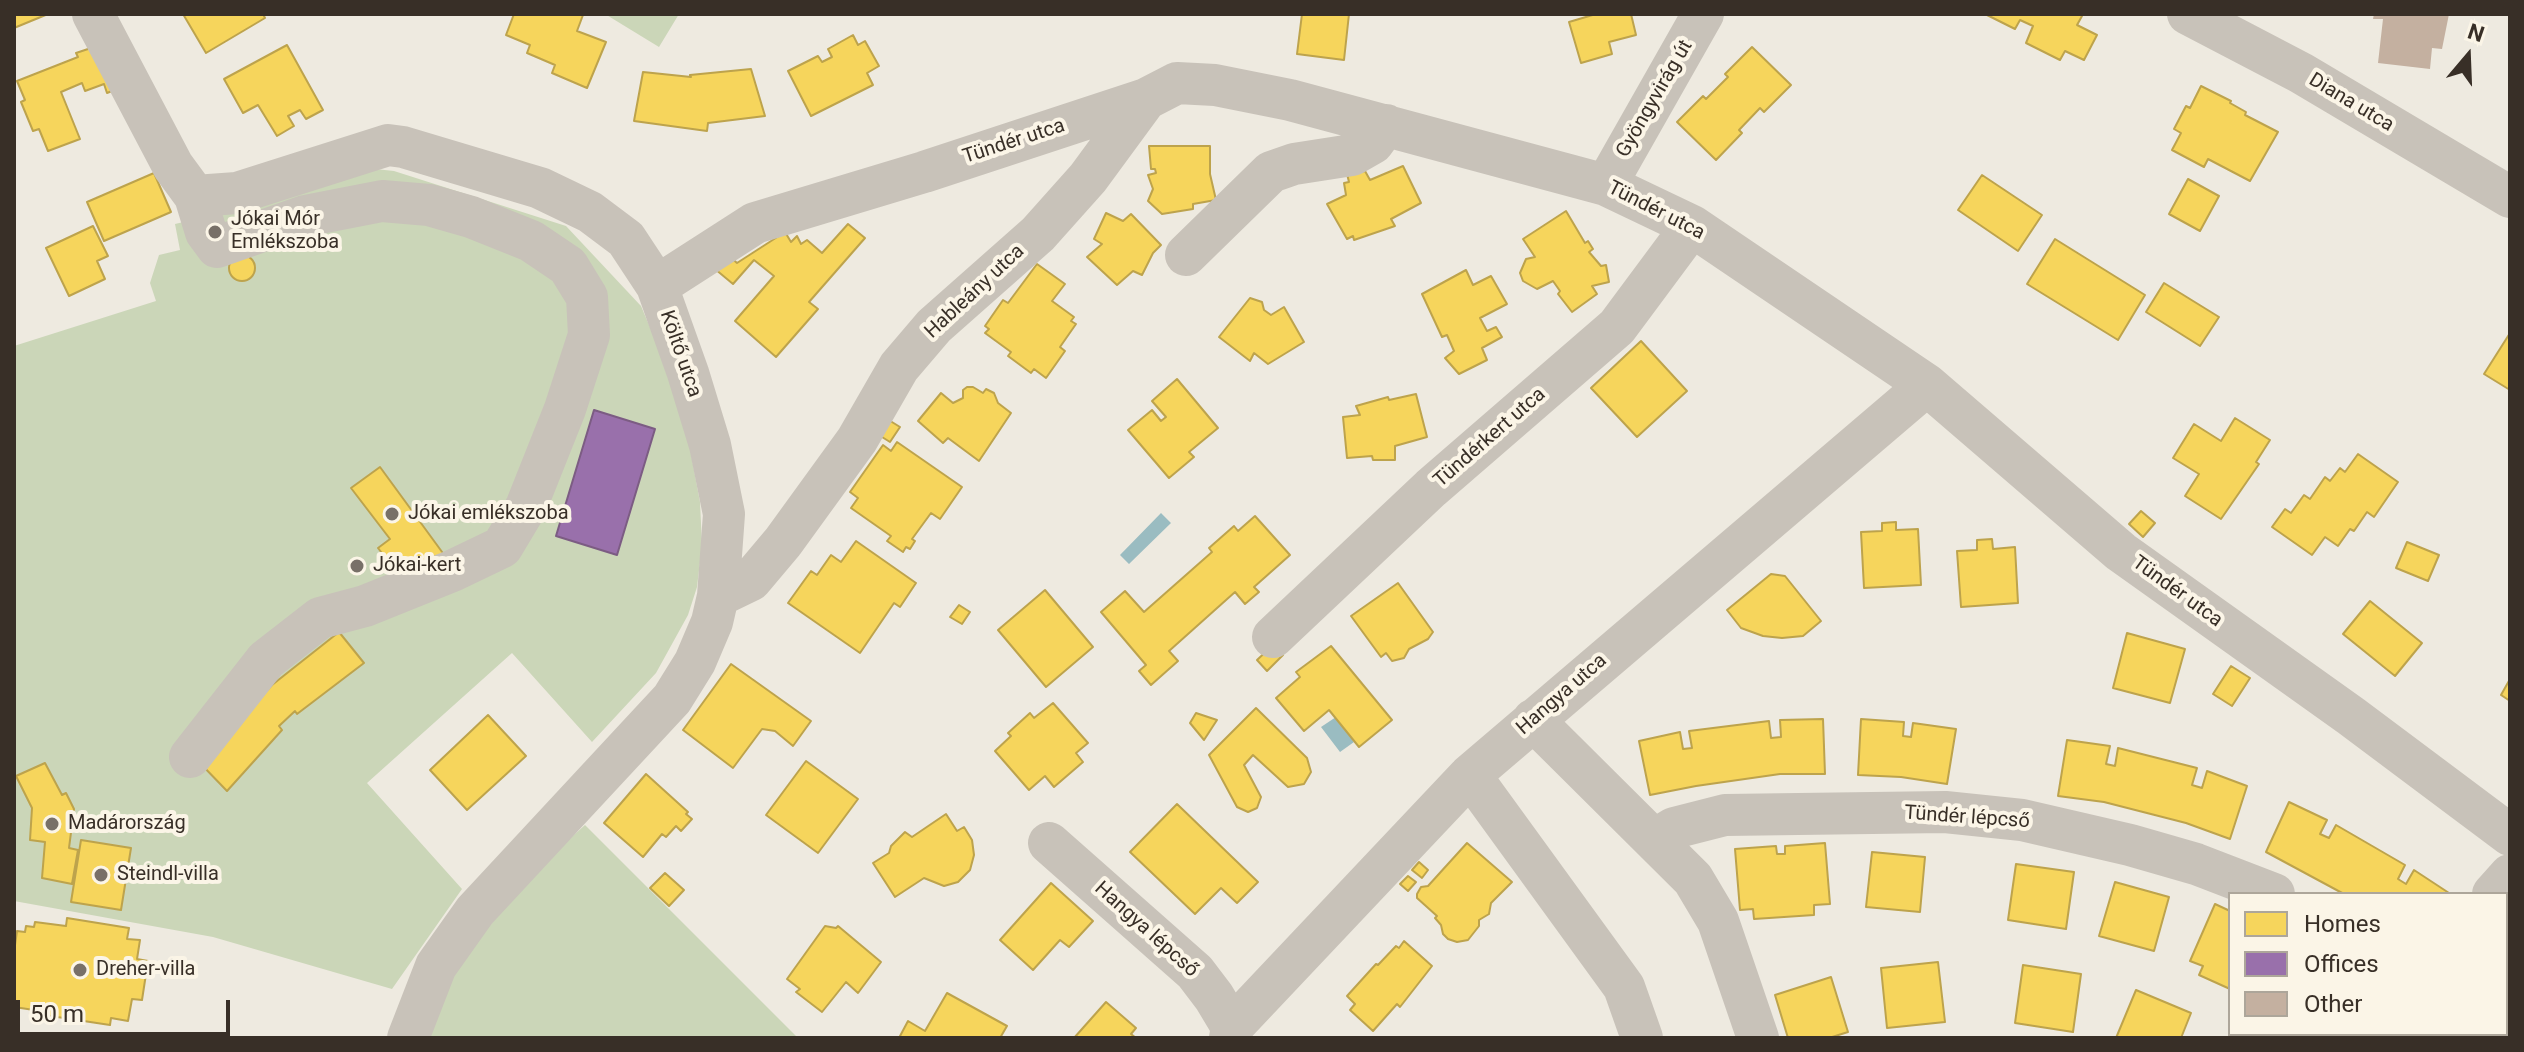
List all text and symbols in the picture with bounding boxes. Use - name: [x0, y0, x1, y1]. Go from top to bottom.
- north arrow: [2428, 16, 2508, 96]
- text: N: [2465, 18, 2487, 47]
- street label: Gyöngyvirág út: [1612, 36, 1698, 162]
- street label: Diana utca: [2304, 68, 2398, 138]
- street label: Tündér utca: [960, 114, 1068, 170]
- street label: Tündér utca: [1604, 176, 1708, 246]
- place label: Jókai Mór Emlékszoba: [231, 208, 339, 255]
- marker: Jókai Mór Emlékszoba: [206, 223, 224, 241]
- street label: Hableány utca: [920, 240, 1030, 344]
- street label: Költő utca: [654, 307, 706, 401]
- street label: Tündérkert utca: [1429, 383, 1551, 493]
- place label: Jókai emlékszoba: [408, 502, 569, 526]
- marker: Jókai emlékszoba: [383, 505, 401, 523]
- street label: Tündér utca: [2127, 551, 2227, 633]
- place label: Jókai-kert: [373, 554, 461, 578]
- marker: Jókai-kert: [348, 557, 366, 575]
- street label: Hangya utca: [1512, 649, 1612, 741]
- street label: Tündér lépcső: [1904, 802, 2030, 834]
- place label: Madárország: [68, 812, 186, 836]
- marker: Madárország: [43, 815, 61, 833]
- place label: Steindl-villa: [117, 863, 219, 887]
- marker: Steindl-villa: [92, 866, 110, 884]
- street label: Hangya lépcső: [1089, 877, 1203, 983]
- legend: [2228, 892, 2508, 1036]
- text: Homes: [2304, 910, 2381, 938]
- text: Offices: [2304, 950, 2379, 978]
- place label: Dreher-villa: [96, 958, 195, 982]
- marker: Dreher-villa: [71, 961, 89, 979]
- scale bar: [20, 984, 234, 1034]
- text: Other: [2304, 990, 2362, 1018]
- text: 50 m: [30, 1000, 84, 1028]

